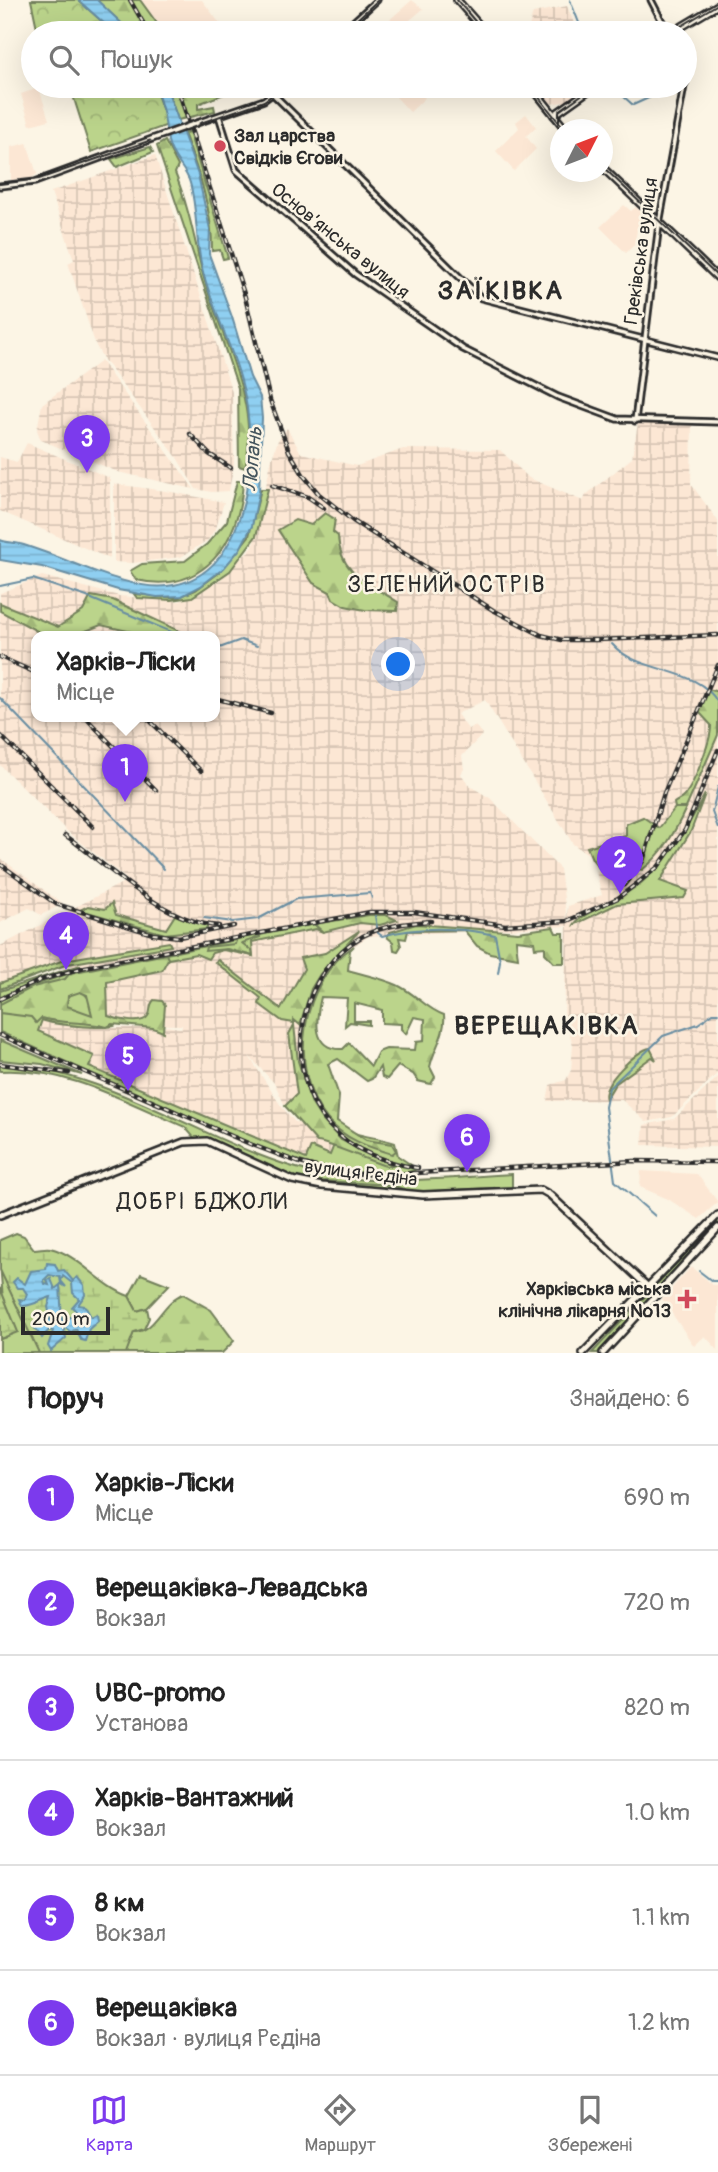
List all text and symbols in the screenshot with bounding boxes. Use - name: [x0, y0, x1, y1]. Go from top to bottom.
- search box: [21, 21, 697, 98]
- icon: search: [45, 41, 83, 79]
- text: Пошук: [101, 44, 174, 76]
- north arrow: [550, 119, 613, 182]
- place label: Зал царства Свідків Єгови: [234, 124, 343, 170]
- marker: Зал царства Свідків Єгови: [212, 138, 228, 154]
- street label: Греківська вулиця: [619, 176, 663, 326]
- street label: Основ’янська вулиця: [266, 177, 415, 304]
- district label: ЗАЇКІВКА: [438, 275, 564, 307]
- pin: 3: [64, 415, 110, 473]
- water label: Лопань: [236, 425, 269, 492]
- district label: ЗЕЛЕНИЙ ОСТРІВ: [347, 570, 547, 599]
- popup: [31, 631, 220, 722]
- text: Харків-Ліски: [56, 646, 195, 678]
- your location: [381, 647, 415, 681]
- text: Місце: [56, 678, 114, 707]
- pin: 1: [102, 744, 148, 802]
- pin: 2: [597, 836, 643, 894]
- pin: 4: [43, 912, 89, 970]
- district label: ВЕРЕЩАКІВКА: [454, 1010, 640, 1042]
- pin: 5: [105, 1033, 151, 1091]
- pin: 6: [444, 1114, 490, 1172]
- street label: вулиця Рєдіна: [303, 1154, 419, 1192]
- district label: ДОБРІ БДЖОЛИ: [116, 1187, 289, 1216]
- place label: Харківська міська клінічна лікарня №13: [498, 1277, 671, 1323]
- marker: Харківська міська клінічна лікарня №13: [677, 1289, 697, 1309]
- scale bar: [21, 1304, 110, 1336]
- text: 200 m: [32, 1307, 90, 1331]
- text: Поруч: [28, 1380, 104, 1417]
- text: Знайдено: 6: [570, 1384, 690, 1413]
- text: Харків-Ліски: [95, 1467, 234, 1499]
- text: 1: [47, 1483, 56, 1512]
- text: 690 m: [624, 1483, 690, 1512]
- text: Місце: [95, 1499, 153, 1528]
- text: Верещаківка-Левадська: [95, 1572, 368, 1604]
- text: 2: [45, 1588, 57, 1617]
- text: 720 m: [624, 1588, 690, 1617]
- text: Вокзал: [95, 1604, 166, 1633]
- text: UBC-promo: [95, 1677, 225, 1709]
- text: 3: [45, 1693, 57, 1722]
- text: 820 m: [624, 1693, 690, 1722]
- text: Установа: [95, 1709, 188, 1738]
- text: Харків-Вантажний: [95, 1782, 294, 1814]
- text: 4: [44, 1798, 58, 1827]
- text: 1.0 km: [625, 1798, 690, 1827]
- text: Вокзал: [95, 1814, 166, 1843]
- text: 8 км: [95, 1887, 144, 1919]
- text: 5: [45, 1903, 57, 1932]
- text: 1.1 km: [632, 1903, 690, 1932]
- text: Вокзал: [95, 1919, 166, 1948]
- text: Верещаківка: [95, 1992, 237, 2024]
- text: 6: [44, 2008, 58, 2037]
- text: 1.2 km: [628, 2008, 690, 2037]
- text: Вокзал · вулиця Рєдіна: [95, 2024, 321, 2053]
- tab: Карта: [86, 2091, 133, 2157]
- tab: Маршрут: [305, 2091, 376, 2157]
- tab: Збережені: [548, 2091, 632, 2157]

